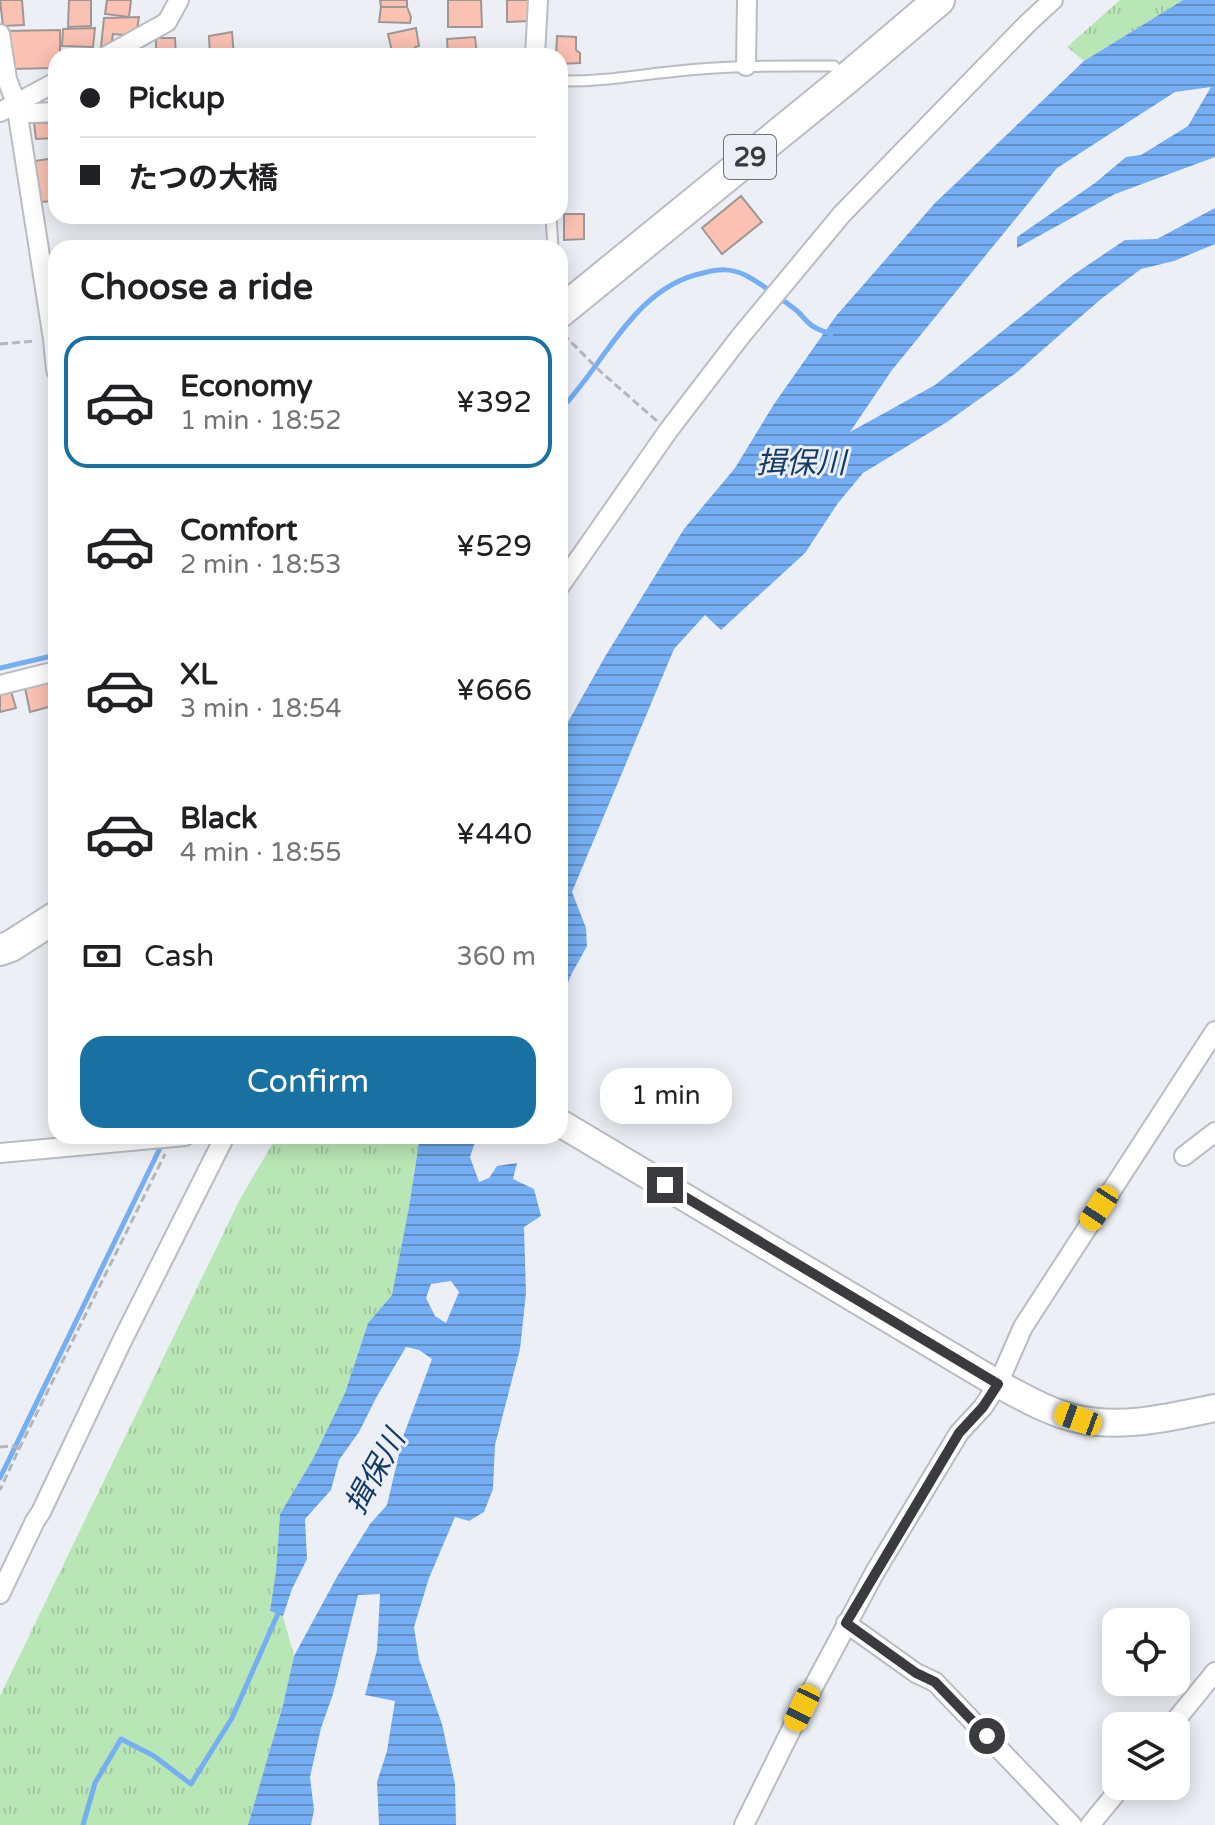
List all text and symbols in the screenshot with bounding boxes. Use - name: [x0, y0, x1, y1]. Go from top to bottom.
- text: Pickup: [128, 80, 225, 117]
- road number: 29: [724, 135, 776, 179]
- text: たつの大橋: [128, 160, 278, 197]
- text: Choose a ride: [80, 266, 313, 309]
- icon: car: [84, 366, 156, 438]
- text: Economy: [180, 368, 313, 405]
- text: ¥392: [456, 384, 532, 421]
- text: 1 min · 18:52: [180, 405, 342, 436]
- water label: 揖保川: [756, 445, 849, 482]
- icon: car: [84, 510, 156, 582]
- text: Comfort: [180, 512, 298, 549]
- text: ¥529: [456, 528, 532, 565]
- text: 2 min · 18:53: [180, 549, 342, 580]
- icon: car: [84, 654, 156, 726]
- text: XL: [180, 656, 217, 693]
- text: ¥666: [456, 672, 532, 709]
- text: 3 min · 18:54: [180, 693, 342, 724]
- icon: car: [84, 798, 156, 870]
- text: Black: [180, 800, 257, 837]
- text: ¥440: [456, 816, 532, 853]
- text: 4 min · 18:55: [180, 837, 342, 868]
- icon: cash: [80, 934, 124, 978]
- text: Cash: [144, 938, 214, 975]
- text: 360 m: [456, 941, 536, 972]
- button: Confirm: [80, 1036, 536, 1128]
- callout: 1 min: [599, 1069, 731, 1125]
- text: 1 min: [631, 1080, 701, 1111]
- route end: [647, 1167, 683, 1203]
- car: [1076, 1181, 1122, 1235]
- car: [1051, 1400, 1105, 1438]
- water label: 揖保川: [337, 1421, 415, 1521]
- map controls: [1102, 1608, 1190, 1800]
- button: locate: [1102, 1608, 1190, 1696]
- car: [781, 1681, 823, 1735]
- button: layers: [1102, 1712, 1190, 1800]
- route start: [969, 1718, 1005, 1754]

